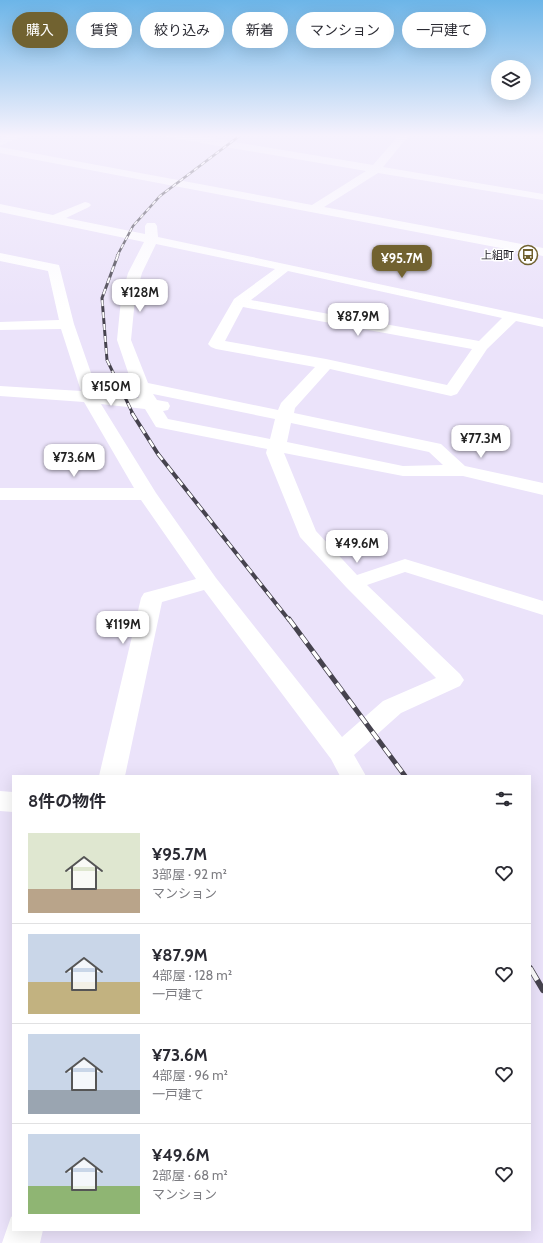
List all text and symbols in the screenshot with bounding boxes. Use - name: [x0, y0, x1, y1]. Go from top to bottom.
- chip: 購入: [12, 12, 68, 48]
- chip: 賃貸: [76, 12, 132, 48]
- chip: 絞り込み: [140, 12, 224, 48]
- chip: 新着: [232, 12, 288, 48]
- chip: マンション: [296, 12, 394, 48]
- chip: 一戸建て: [402, 12, 486, 48]
- map controls: [491, 60, 531, 100]
- button: layers: [491, 60, 531, 100]
- bus stop icon: 上組町: [517, 244, 539, 266]
- pin: ¥95.7M: [369, 245, 435, 279]
- place label: 上組町: [481, 248, 514, 262]
- text: ¥95.7M: [381, 250, 423, 266]
- pin: ¥128M: [112, 279, 168, 313]
- text: ¥128M: [121, 284, 159, 300]
- pin: ¥87.9M: [325, 303, 391, 337]
- text: ¥87.9M: [337, 308, 379, 324]
- pin: ¥150M: [83, 373, 139, 407]
- text: ¥150M: [91, 378, 131, 394]
- pin: ¥77.3M: [448, 425, 514, 459]
- text: ¥77.3M: [460, 430, 502, 446]
- pin: ¥73.6M: [41, 444, 107, 478]
- text: ¥73.6M: [53, 449, 95, 465]
- pin: ¥49.6M: [324, 530, 390, 564]
- text: ¥49.6M: [335, 535, 379, 551]
- pin: ¥119M: [95, 611, 151, 645]
- text: ¥119M: [105, 616, 141, 632]
- icon: filters: [493, 788, 515, 810]
- text: 8件の物件: [28, 791, 106, 811]
- text: ¥95.7M: [152, 844, 207, 864]
- icon: home: [60, 849, 108, 897]
- icon: heart: [493, 862, 515, 884]
- text: 3部屋 · 92 m²: [152, 866, 227, 882]
- text: マンション: [152, 885, 217, 901]
- text: ¥87.9M: [152, 945, 208, 965]
- icon: home: [60, 950, 108, 998]
- icon: heart: [493, 963, 515, 985]
- text: 4部屋 · 128 m²: [152, 967, 232, 983]
- text: 一戸建て: [152, 986, 204, 1002]
- text: ¥73.6M: [152, 1045, 208, 1065]
- icon: home: [60, 1050, 108, 1098]
- icon: heart: [493, 1063, 515, 1085]
- text: 4部屋 · 96 m²: [152, 1067, 228, 1083]
- text: 一戸建て: [152, 1086, 204, 1102]
- text: ¥49.6M: [152, 1145, 210, 1165]
- icon: home: [60, 1150, 108, 1198]
- icon: heart: [493, 1163, 515, 1185]
- text: 2部屋 · 68 m²: [152, 1167, 228, 1183]
- text: マンション: [152, 1186, 217, 1202]

